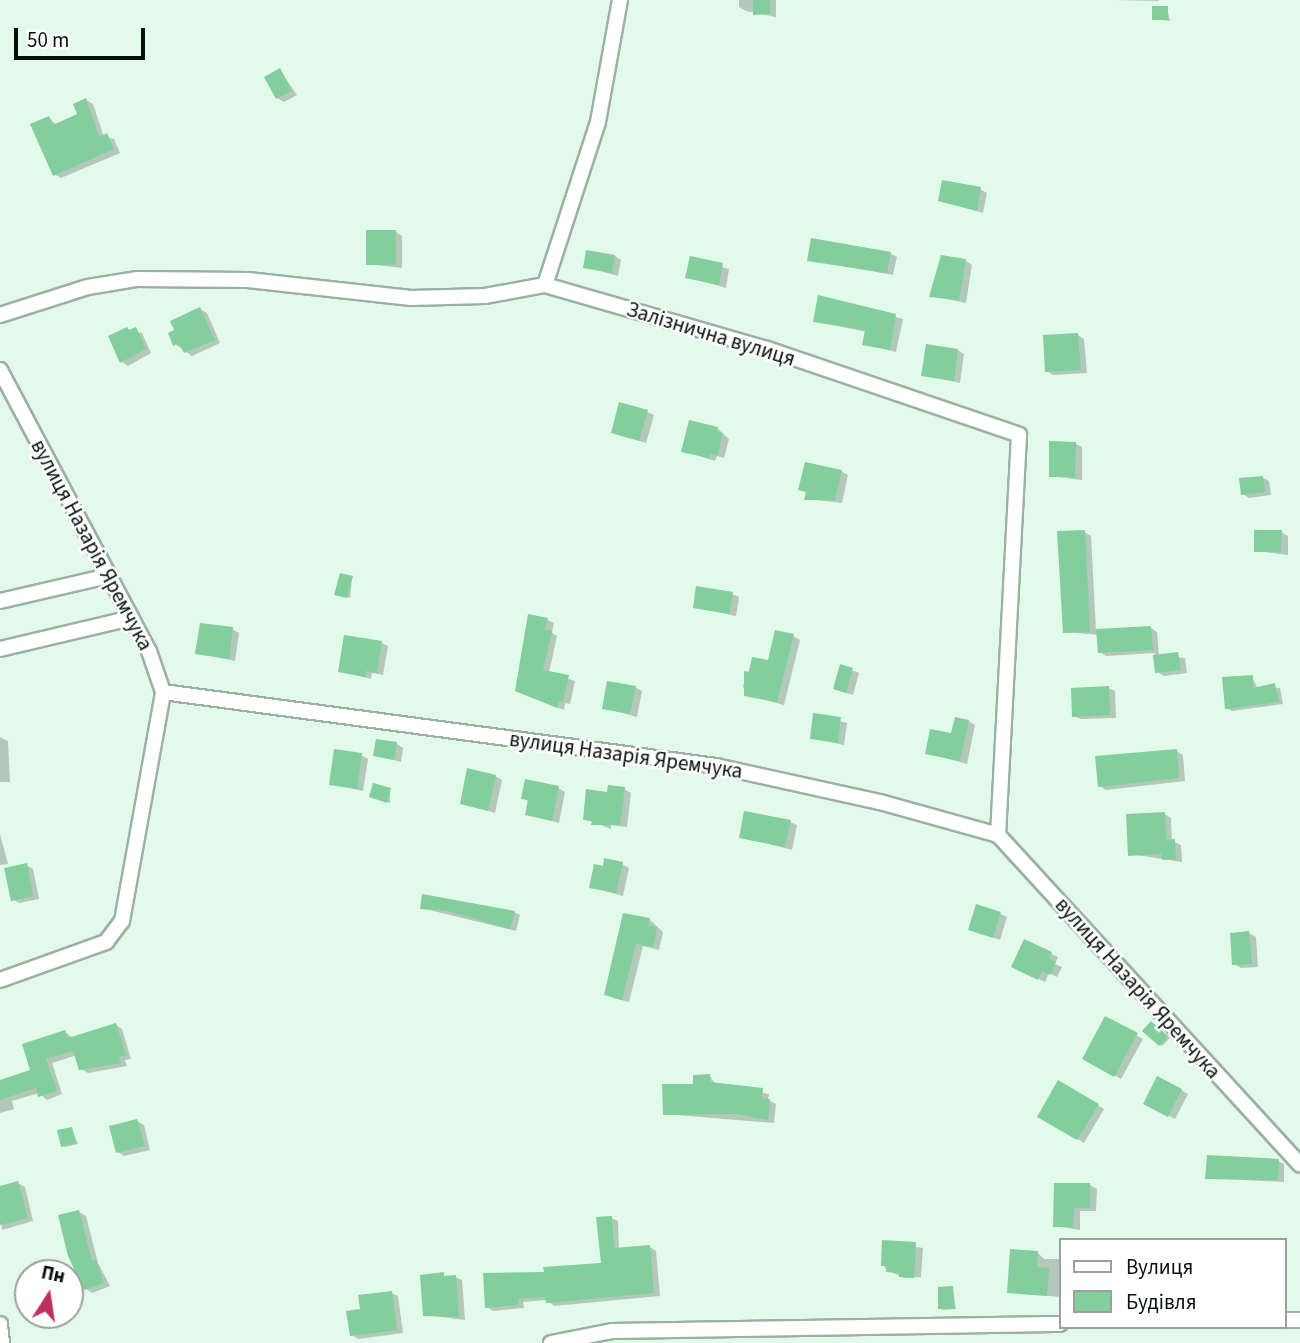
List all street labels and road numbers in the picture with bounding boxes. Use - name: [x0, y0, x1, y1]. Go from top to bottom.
- street label: Залізнична вулиця: [624, 296, 798, 372]
- street label: вулиця Назарія Яремчука: [26, 435, 158, 655]
- street label: вулиця Назарія Яремчука: [508, 726, 744, 784]
- street label: вулиця Назарія Яремчука: [1050, 892, 1226, 1084]

